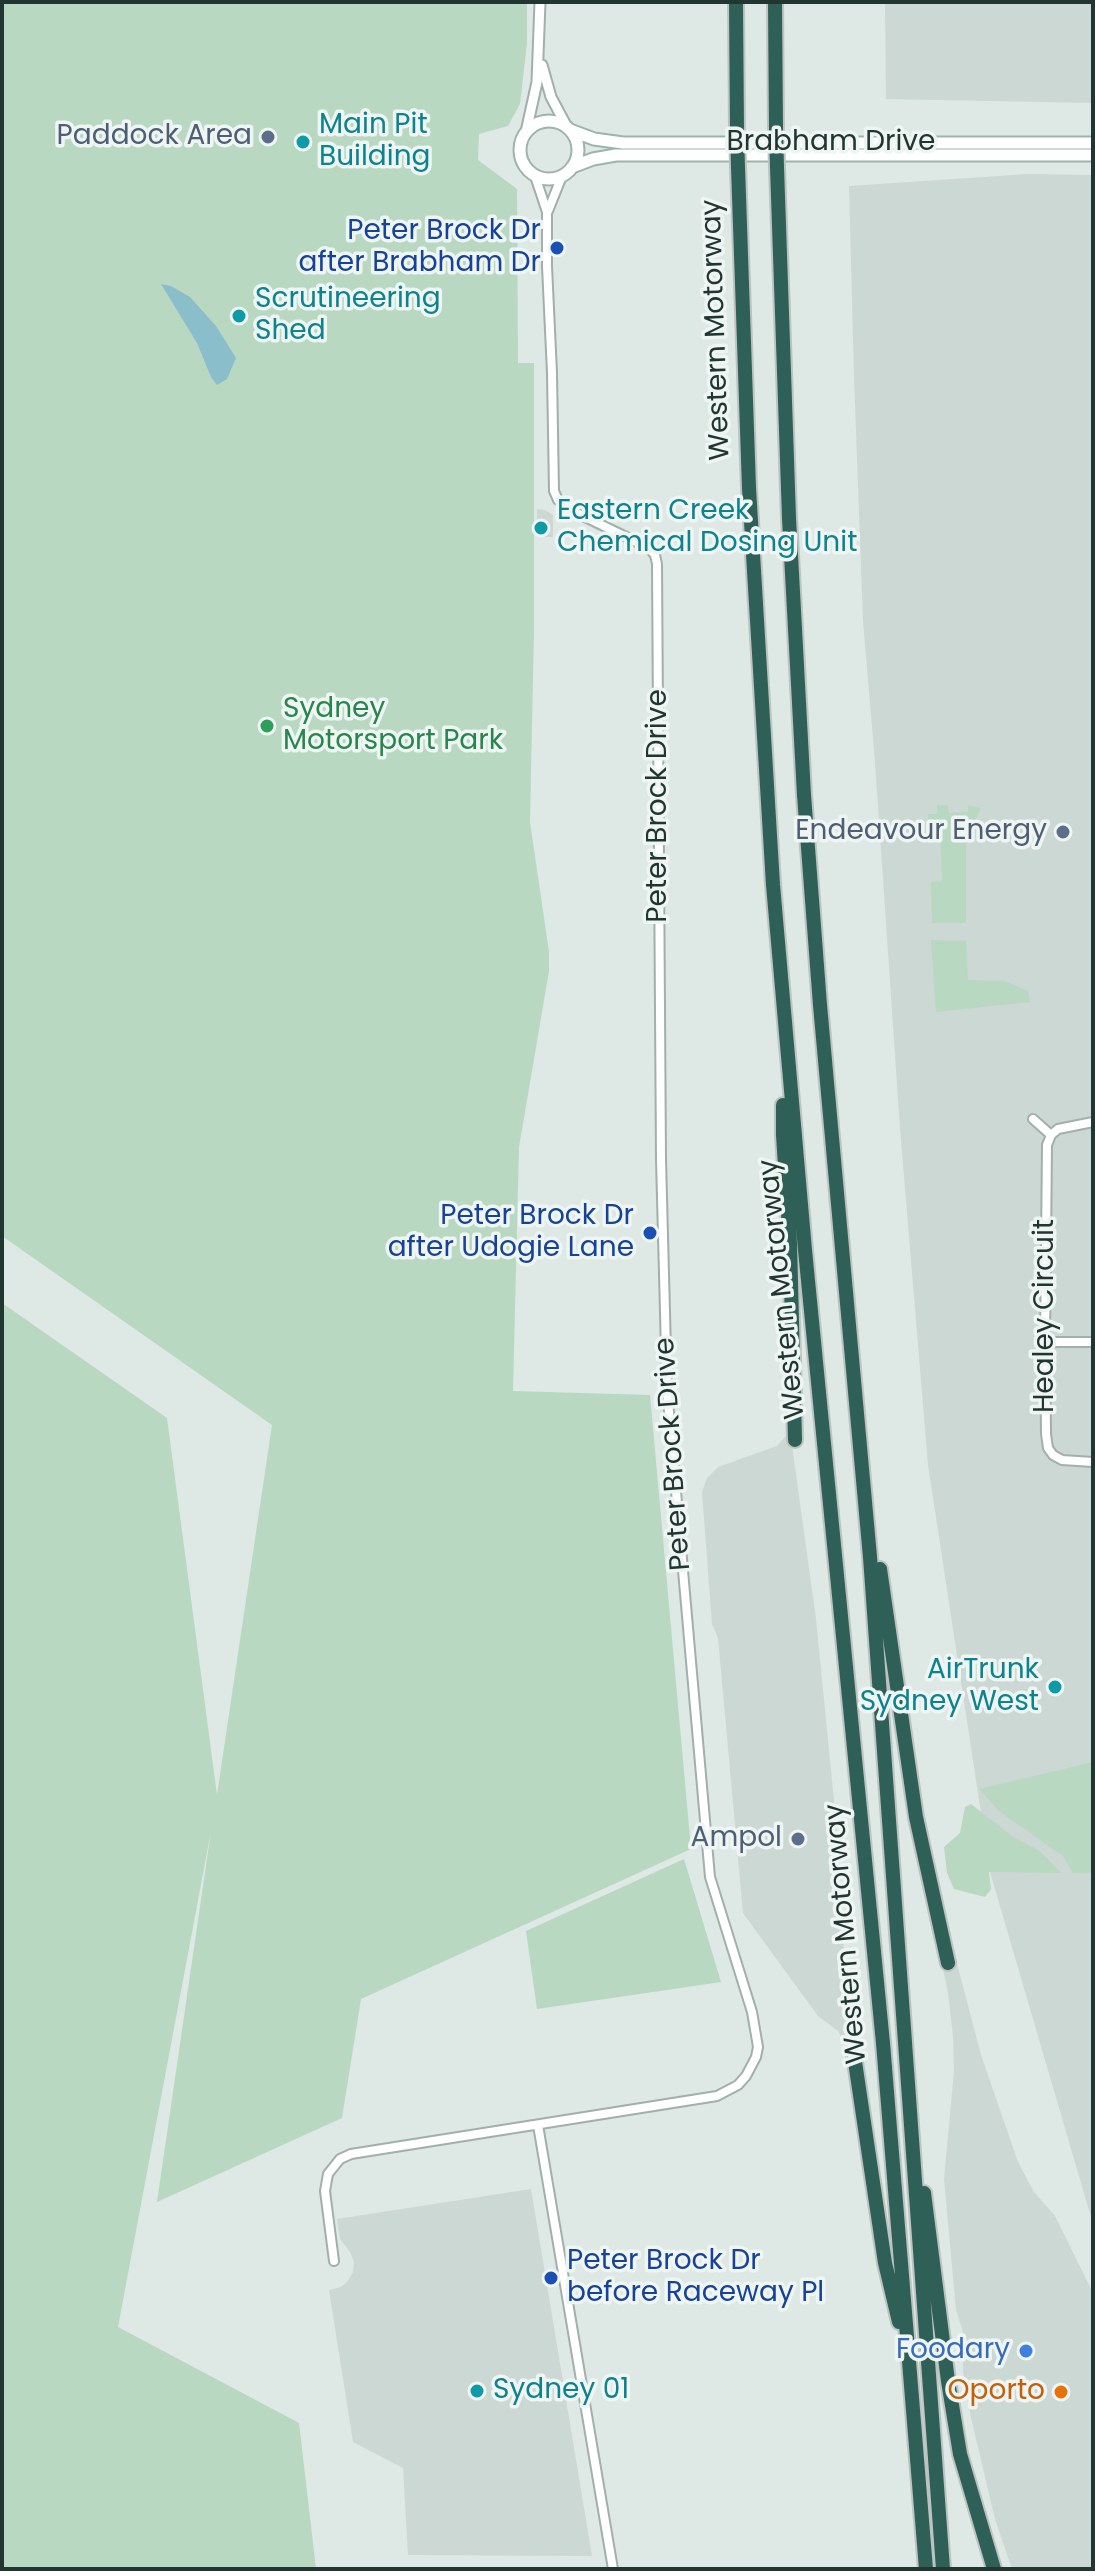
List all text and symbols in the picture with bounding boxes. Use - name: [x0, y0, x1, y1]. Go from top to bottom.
- place label: Main Pit Building: [319, 109, 431, 175]
- place label: Paddock Area: [57, 120, 252, 154]
- street label: Brabham Drive: [727, 126, 935, 160]
- marker: Paddock Area: [259, 128, 277, 146]
- marker: Main Pit Building: [294, 133, 312, 151]
- street label: Western Motorway: [696, 199, 738, 461]
- place label: Peter Brock Dr after Brabham Dr: [299, 215, 541, 281]
- marker: Peter Brock Dr after Brabham Dr: [548, 239, 566, 257]
- place label: Scrutineering Shed: [255, 283, 441, 349]
- marker: Scrutineering Shed: [230, 307, 248, 325]
- place label: Eastern Creek Chemical Dosing Unit: [557, 495, 857, 561]
- marker: Eastern Creek Chemical Dosing Unit: [532, 519, 550, 537]
- street label: Peter Brock Drive: [642, 689, 676, 923]
- place label: Sydney Motorsport Park: [283, 693, 503, 759]
- marker: Sydney Motorsport Park: [258, 717, 276, 735]
- place label: Endeavour Energy: [795, 815, 1047, 849]
- marker: Endeavour Energy: [1054, 823, 1072, 841]
- street label: Western Motorway: [753, 1157, 813, 1421]
- place label: Peter Brock Dr after Udogie Lane: [388, 1200, 634, 1266]
- street label: Healey Circuit: [1029, 1219, 1063, 1413]
- marker: Peter Brock Dr after Udogie Lane: [641, 1224, 659, 1242]
- street label: Peter Brock Drive: [649, 1336, 699, 1572]
- place label: AirTrunk Sydney West: [860, 1654, 1039, 1720]
- marker: AirTrunk Sydney West: [1046, 1678, 1064, 1696]
- street label: Western Motorway: [819, 1803, 875, 2065]
- place label: Ampol: [691, 1822, 782, 1856]
- marker: Ampol: [789, 1830, 807, 1848]
- place label: Peter Brock Dr before Raceway Pl: [567, 2245, 824, 2311]
- marker: Peter Brock Dr before Raceway Pl: [542, 2269, 560, 2287]
- place label: Foodary: [896, 2334, 1010, 2368]
- marker: Foodary: [1017, 2342, 1035, 2360]
- place label: Sydney 01: [493, 2374, 629, 2408]
- place label: Oporto: [948, 2375, 1045, 2409]
- marker: Sydney 01: [468, 2382, 486, 2400]
- marker: Oporto: [1052, 2383, 1070, 2401]

